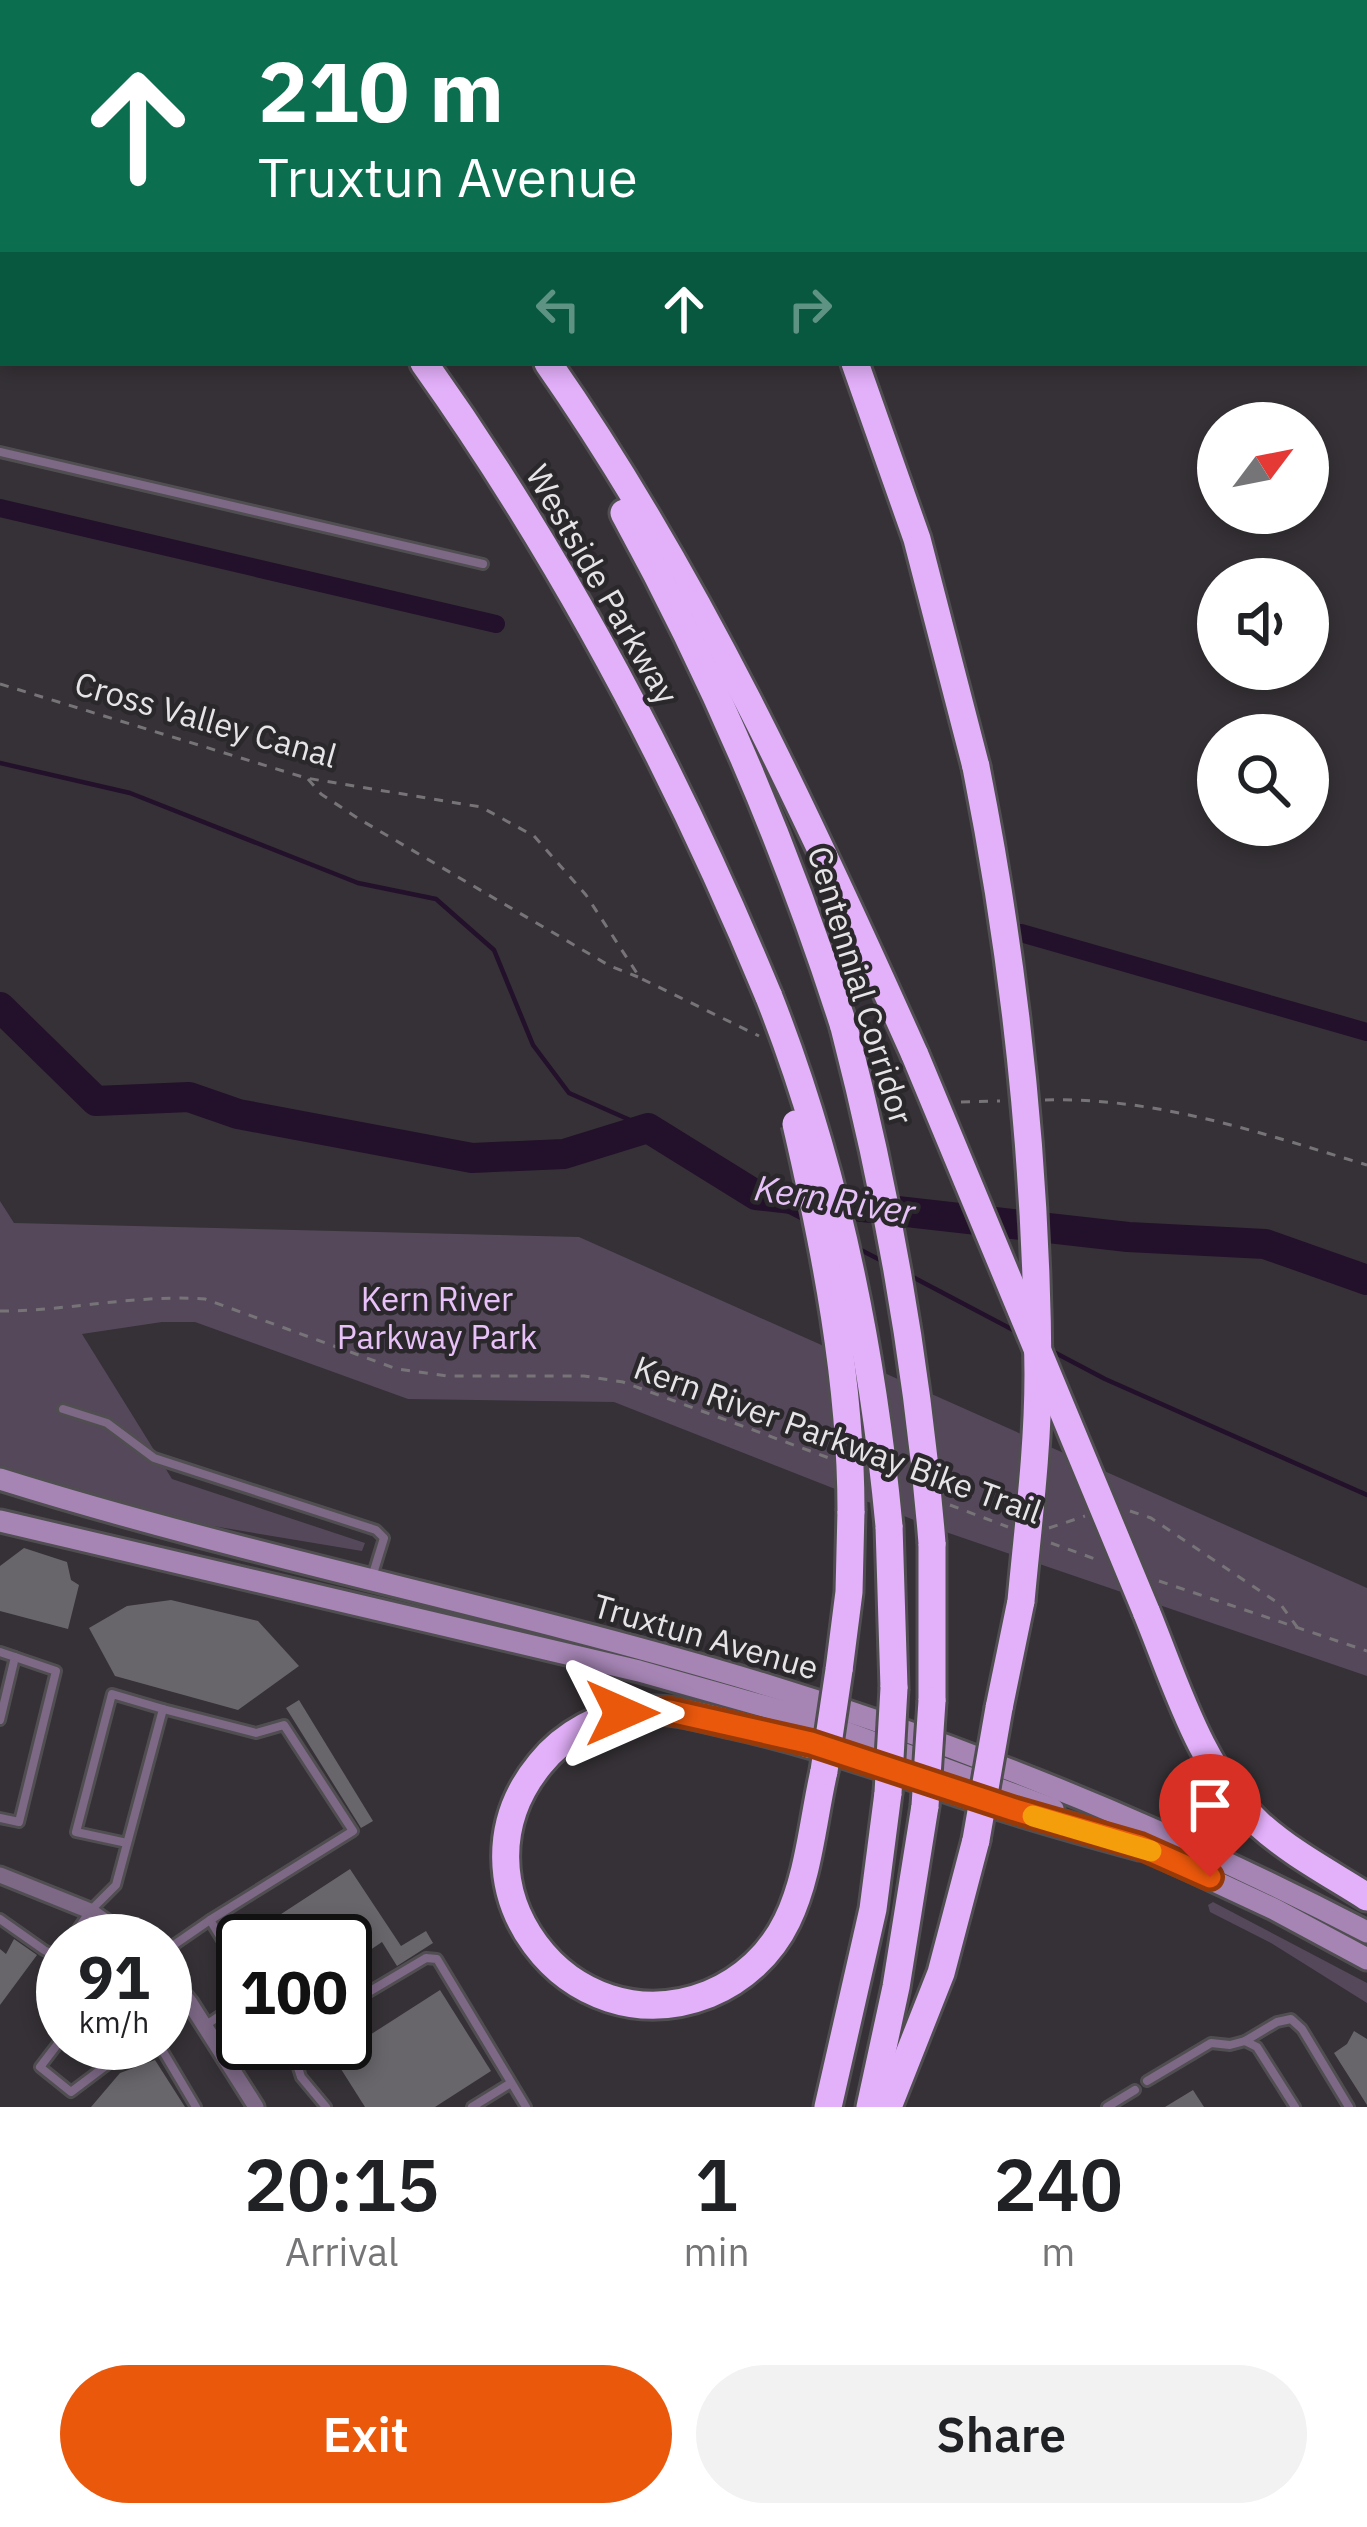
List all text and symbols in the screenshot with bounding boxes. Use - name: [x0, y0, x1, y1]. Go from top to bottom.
- text: 210 m: [258, 36, 504, 145]
- icon: ahead: [60, 48, 216, 204]
- text: Truxtun Avenue: [258, 142, 638, 212]
- icon: left: [525, 276, 591, 342]
- icon: ahead: [651, 276, 717, 342]
- icon: right: [777, 276, 843, 342]
- north arrow: [1197, 402, 1329, 534]
- map controls: [1197, 402, 1329, 846]
- street label: Westside Parkway: [517, 457, 689, 711]
- button: sound: [1197, 558, 1329, 690]
- street label: Cross Valley Canal: [70, 661, 342, 777]
- button: search: [1197, 714, 1329, 846]
- street label: Centennial Corridor: [798, 841, 924, 1129]
- water label: Kern River: [751, 1163, 919, 1235]
- park label: Kern River Parkway Park: [337, 1277, 537, 1358]
- street label: Kern River Parkway Bike Trail: [628, 1345, 1048, 1533]
- street label: Truxtun Avenue: [589, 1583, 823, 1689]
- position arrow: [559, 1650, 685, 1776]
- pin: [1159, 1754, 1261, 1877]
- icon: arrive: [1177, 1772, 1243, 1838]
- speed limit sign: 100: [216, 1914, 372, 2070]
- text: 91: [78, 1937, 150, 2016]
- text: km/h: [79, 2002, 149, 2041]
- text: 20:15: [244, 2137, 440, 2231]
- text: 1: [695, 2137, 738, 2231]
- text: 240: [993, 2137, 1123, 2231]
- text: Arrival: [285, 2226, 399, 2277]
- text: min: [684, 2226, 750, 2277]
- text: m: [1041, 2226, 1075, 2277]
- button: Exit: [60, 2365, 672, 2503]
- button: Share: [696, 2365, 1307, 2503]

